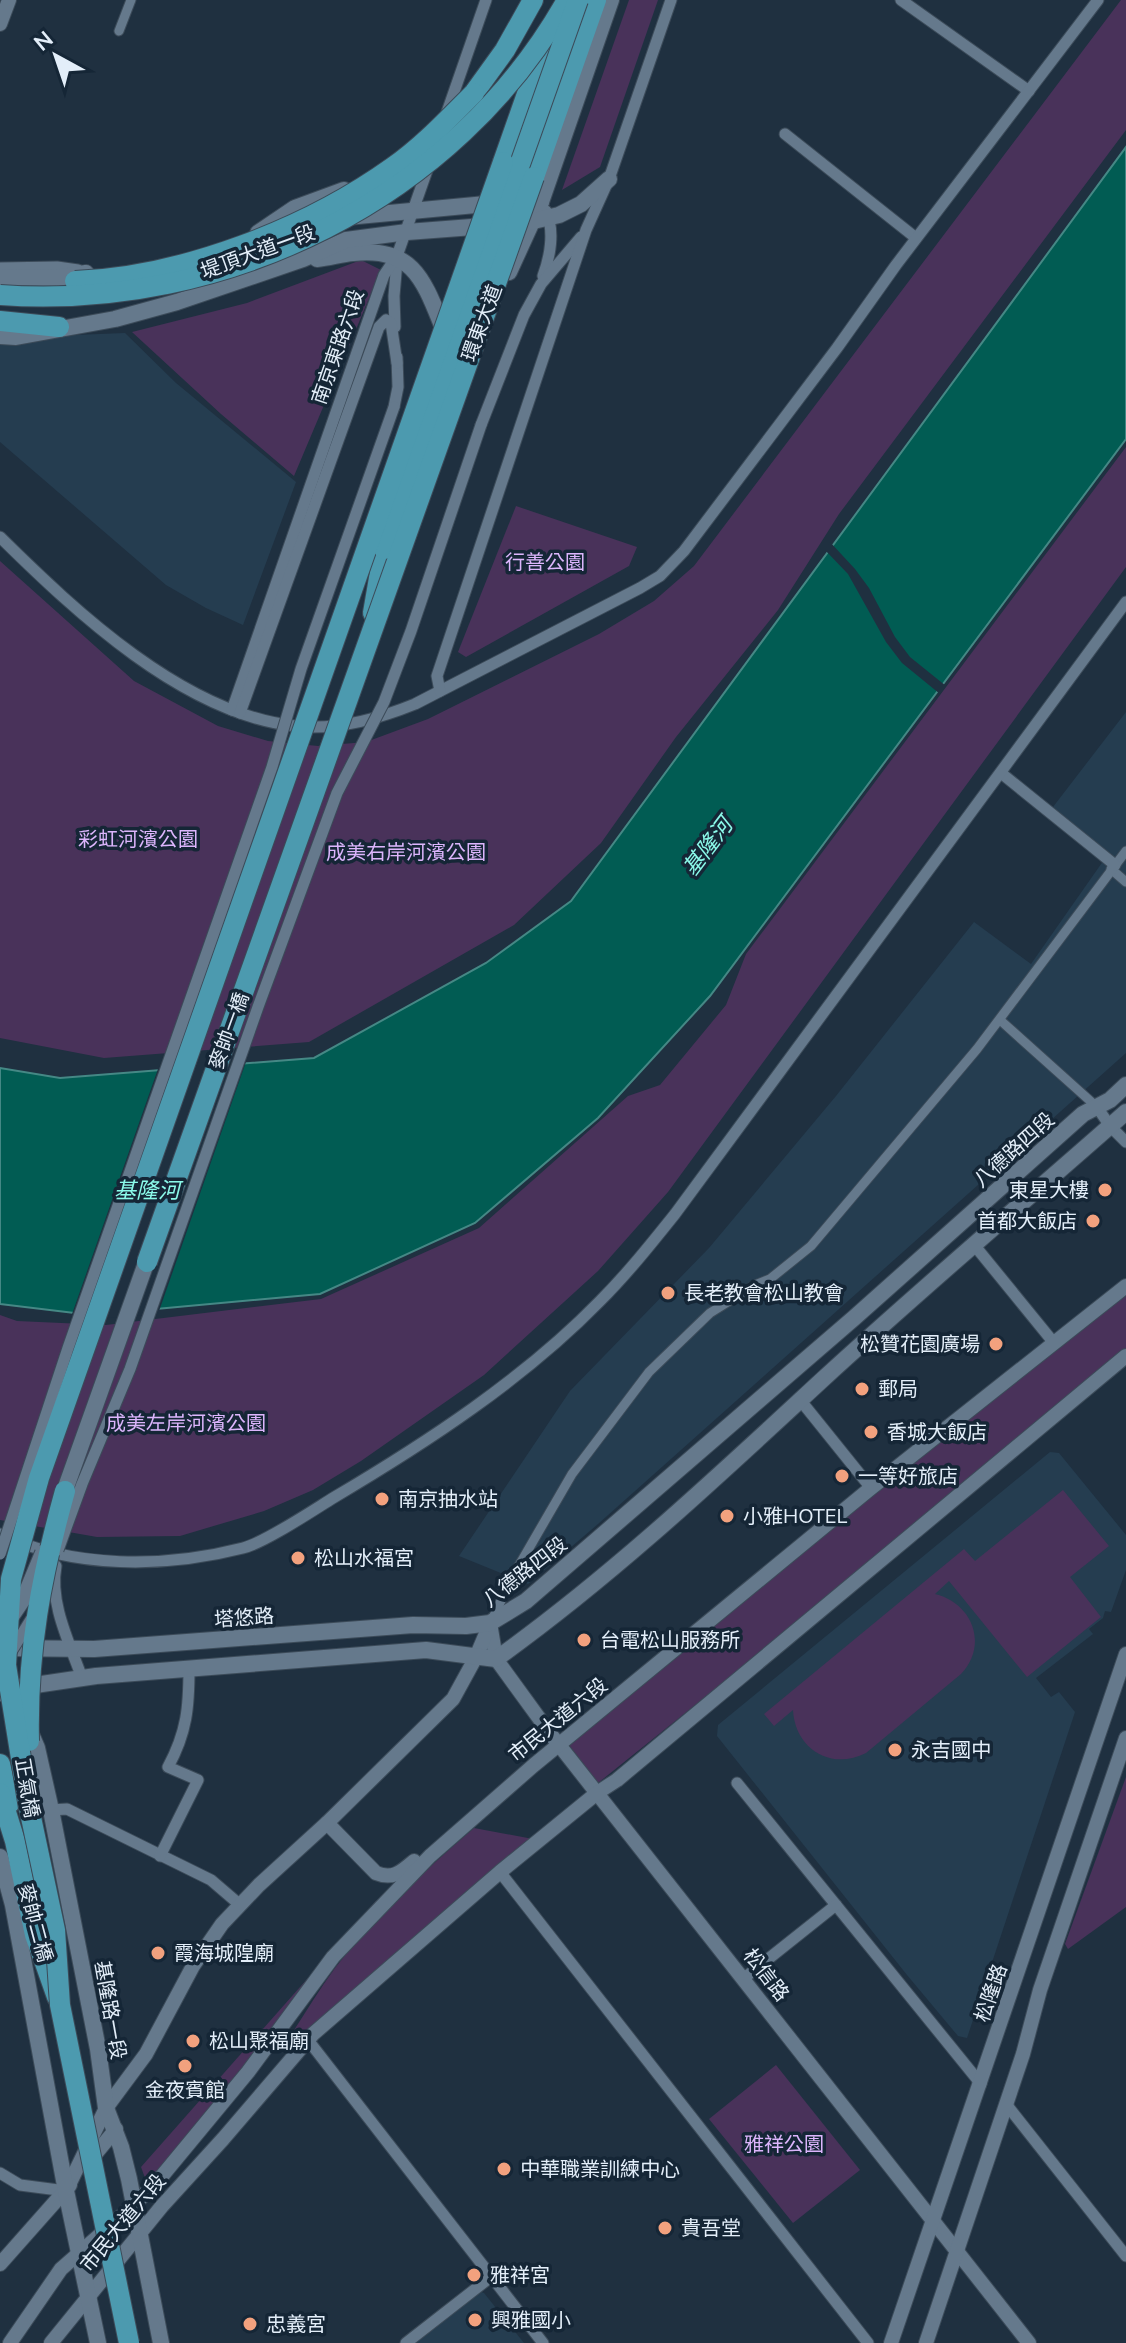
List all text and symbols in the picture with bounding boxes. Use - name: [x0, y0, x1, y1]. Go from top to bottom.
- north arrow: [16, 16, 96, 96]
- text: N: [28, 25, 60, 58]
- street label: 堤頂大道一段: [197, 219, 319, 285]
- street label: 環東大道: [456, 281, 508, 365]
- street label: 南京東路六段: [306, 286, 370, 408]
- park label: 行善公園: [505, 549, 585, 576]
- water label: 基隆河: [676, 808, 742, 882]
- park label: 彩虹河濱公園: [78, 826, 198, 853]
- park label: 成美右岸河濱公園: [326, 839, 486, 866]
- street label: 麥帥一橋: [203, 989, 255, 1073]
- street label: 八德路四段: [968, 1107, 1060, 1193]
- water label: 基隆河: [114, 1176, 184, 1206]
- place label: 東星大樓: [1009, 1177, 1089, 1204]
- marker: 東星大樓: [1096, 1181, 1114, 1199]
- place label: 首都大飯店: [977, 1208, 1077, 1235]
- marker: 首都大飯店: [1084, 1212, 1102, 1230]
- place label: 長老教會松山教會: [684, 1280, 844, 1307]
- marker: 長老教會松山教會: [659, 1284, 677, 1302]
- place label: 松贊花園廣場: [860, 1331, 980, 1358]
- marker: 松贊花園廣場: [987, 1335, 1005, 1353]
- place label: 郵局: [878, 1376, 918, 1403]
- marker: 郵局: [853, 1380, 871, 1398]
- park label: 成美左岸河濱公園: [106, 1410, 266, 1437]
- place label: 香城大飯店: [887, 1419, 987, 1446]
- marker: 香城大飯店: [862, 1423, 880, 1441]
- place label: 一等好旅店: [858, 1463, 958, 1490]
- marker: 一等好旅店: [833, 1467, 851, 1485]
- place label: 南京抽水站: [398, 1486, 498, 1513]
- marker: 南京抽水站: [373, 1490, 391, 1508]
- place label: 小雅HOTEL: [743, 1503, 847, 1530]
- marker: 小雅HOTEL: [718, 1507, 736, 1525]
- street label: 八德路四段: [477, 1531, 573, 1613]
- place label: 松山水福宮: [314, 1545, 414, 1572]
- marker: 松山水福宮: [289, 1549, 307, 1567]
- street label: 塔悠路: [213, 1602, 275, 1634]
- place label: 台電松山服務所: [600, 1627, 740, 1654]
- marker: 台電松山服務所: [575, 1631, 593, 1649]
- street label: 市民大道六段: [503, 1672, 613, 1768]
- place label: 永吉國中: [911, 1737, 991, 1764]
- marker: 永吉國中: [886, 1741, 904, 1759]
- street label: 正氣橋: [8, 1756, 46, 1820]
- street label: 麥帥二橋: [12, 1881, 58, 1965]
- place label: 霞海城隍廟: [174, 1940, 274, 1967]
- street label: 松信路: [737, 1943, 795, 2007]
- marker: 霞海城隍廟: [149, 1944, 167, 1962]
- street label: 基隆路一段: [88, 1958, 132, 2062]
- street label: 松隆路: [968, 1960, 1014, 2026]
- place label: 松山聚福廟: [209, 2028, 309, 2055]
- marker: 松山聚福廟: [184, 2032, 202, 2050]
- marker: 金夜賓館: [176, 2057, 194, 2075]
- place label: 金夜賓館: [145, 2077, 225, 2104]
- park label: 雅祥公園: [744, 2131, 824, 2158]
- place label: 中華職業訓練中心: [520, 2156, 680, 2183]
- marker: 中華職業訓練中心: [495, 2160, 513, 2178]
- street label: 市民大道六段: [74, 2168, 172, 2278]
- place label: 貴吾堂: [681, 2215, 741, 2242]
- marker: 貴吾堂: [656, 2219, 674, 2237]
- place label: 雅祥宮: [490, 2262, 550, 2289]
- marker: 雅祥宮: [465, 2266, 483, 2284]
- place label: 興雅國小: [491, 2307, 571, 2334]
- place label: 忠義宮: [266, 2311, 326, 2338]
- marker: 興雅國小: [466, 2311, 484, 2329]
- marker: 忠義宮: [241, 2315, 259, 2333]

